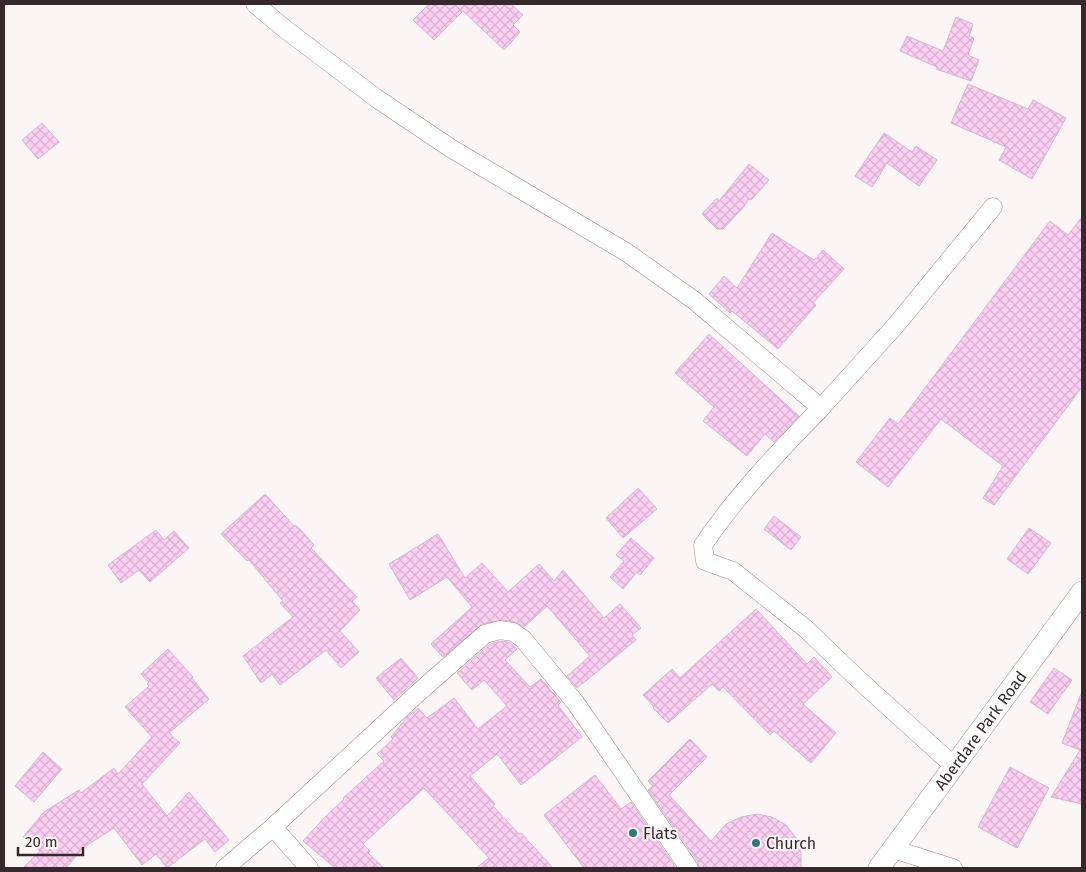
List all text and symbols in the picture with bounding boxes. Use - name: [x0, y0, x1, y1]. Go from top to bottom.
- street label: Aberdare Park Road: [930, 667, 1030, 793]
- scale bar: [18, 824, 82, 856]
- place label: Flats: [643, 824, 677, 843]
- marker: Flats: [627, 827, 639, 839]
- text: 20 m: [25, 833, 58, 851]
- place label: Church: [766, 834, 816, 853]
- marker: Church: [750, 837, 762, 849]

